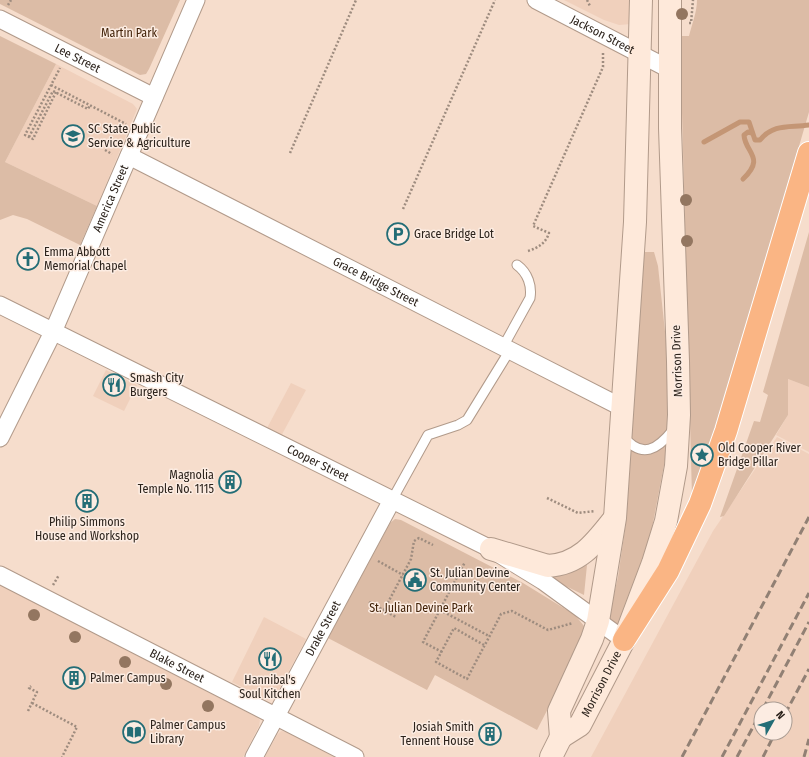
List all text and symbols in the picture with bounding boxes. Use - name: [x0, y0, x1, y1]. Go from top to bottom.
- street label: Jackson Street: [568, 12, 637, 57]
- park label: Martin Park: [101, 26, 157, 40]
- street label: Lee Street: [52, 41, 103, 76]
- place label: SC State Public Service & Agriculture: [88, 122, 191, 150]
- school or university icon: SC State Public Service & Agriculture: [60, 123, 86, 149]
- street label: America Street: [90, 162, 131, 234]
- parking icon: Grace Bridge Lot: [385, 221, 411, 247]
- place label: Grace Bridge Lot: [414, 227, 494, 241]
- place label: Emma Abbott Memorial Chapel: [44, 245, 127, 273]
- church icon: Emma Abbott Memorial Chapel: [15, 246, 41, 272]
- street label: Grace Bridge Street: [331, 254, 421, 310]
- street label: Morrison Drive: [669, 325, 685, 397]
- place label: Smash City Burgers: [130, 371, 184, 399]
- restaurant icon: Smash City Burgers: [101, 372, 127, 398]
- place label: Old Cooper River Bridge Pillar: [718, 441, 801, 469]
- street label: Cooper Street: [285, 442, 351, 484]
- place icon: Old Cooper River Bridge Pillar: [689, 442, 715, 468]
- place label: Magnolia Temple No. 1115: [138, 468, 214, 496]
- building icon: Magnolia Temple No. 1115: [217, 469, 243, 495]
- building icon: Philip Simmons House and Workshop: [74, 488, 100, 514]
- place label: Philip Simmons House and Workshop: [35, 515, 139, 543]
- place label: St. Julian Devine Community Center: [430, 566, 521, 594]
- public building icon: St. Julian Devine Community Center: [402, 567, 428, 593]
- street label: Drake Street: [303, 598, 344, 658]
- park label: St. Julian Devine Park: [369, 601, 473, 615]
- street label: Blake Street: [147, 646, 207, 686]
- restaurant icon: Hannibal's Soul Kitchen: [257, 646, 283, 672]
- street label: Morrison Drive: [579, 648, 624, 719]
- building icon: Palmer Campus: [61, 665, 87, 691]
- place label: Palmer Campus: [90, 671, 166, 685]
- place label: Hannibal's Soul Kitchen: [239, 673, 301, 701]
- north arrow: [753, 701, 793, 741]
- text: N: [773, 708, 788, 722]
- place label: Palmer Campus Library: [150, 718, 226, 746]
- library icon: Palmer Campus Library: [121, 719, 147, 745]
- place label: Josiah Smith Tennent House: [401, 720, 474, 748]
- building icon: Josiah Smith Tennent House: [477, 721, 503, 747]

